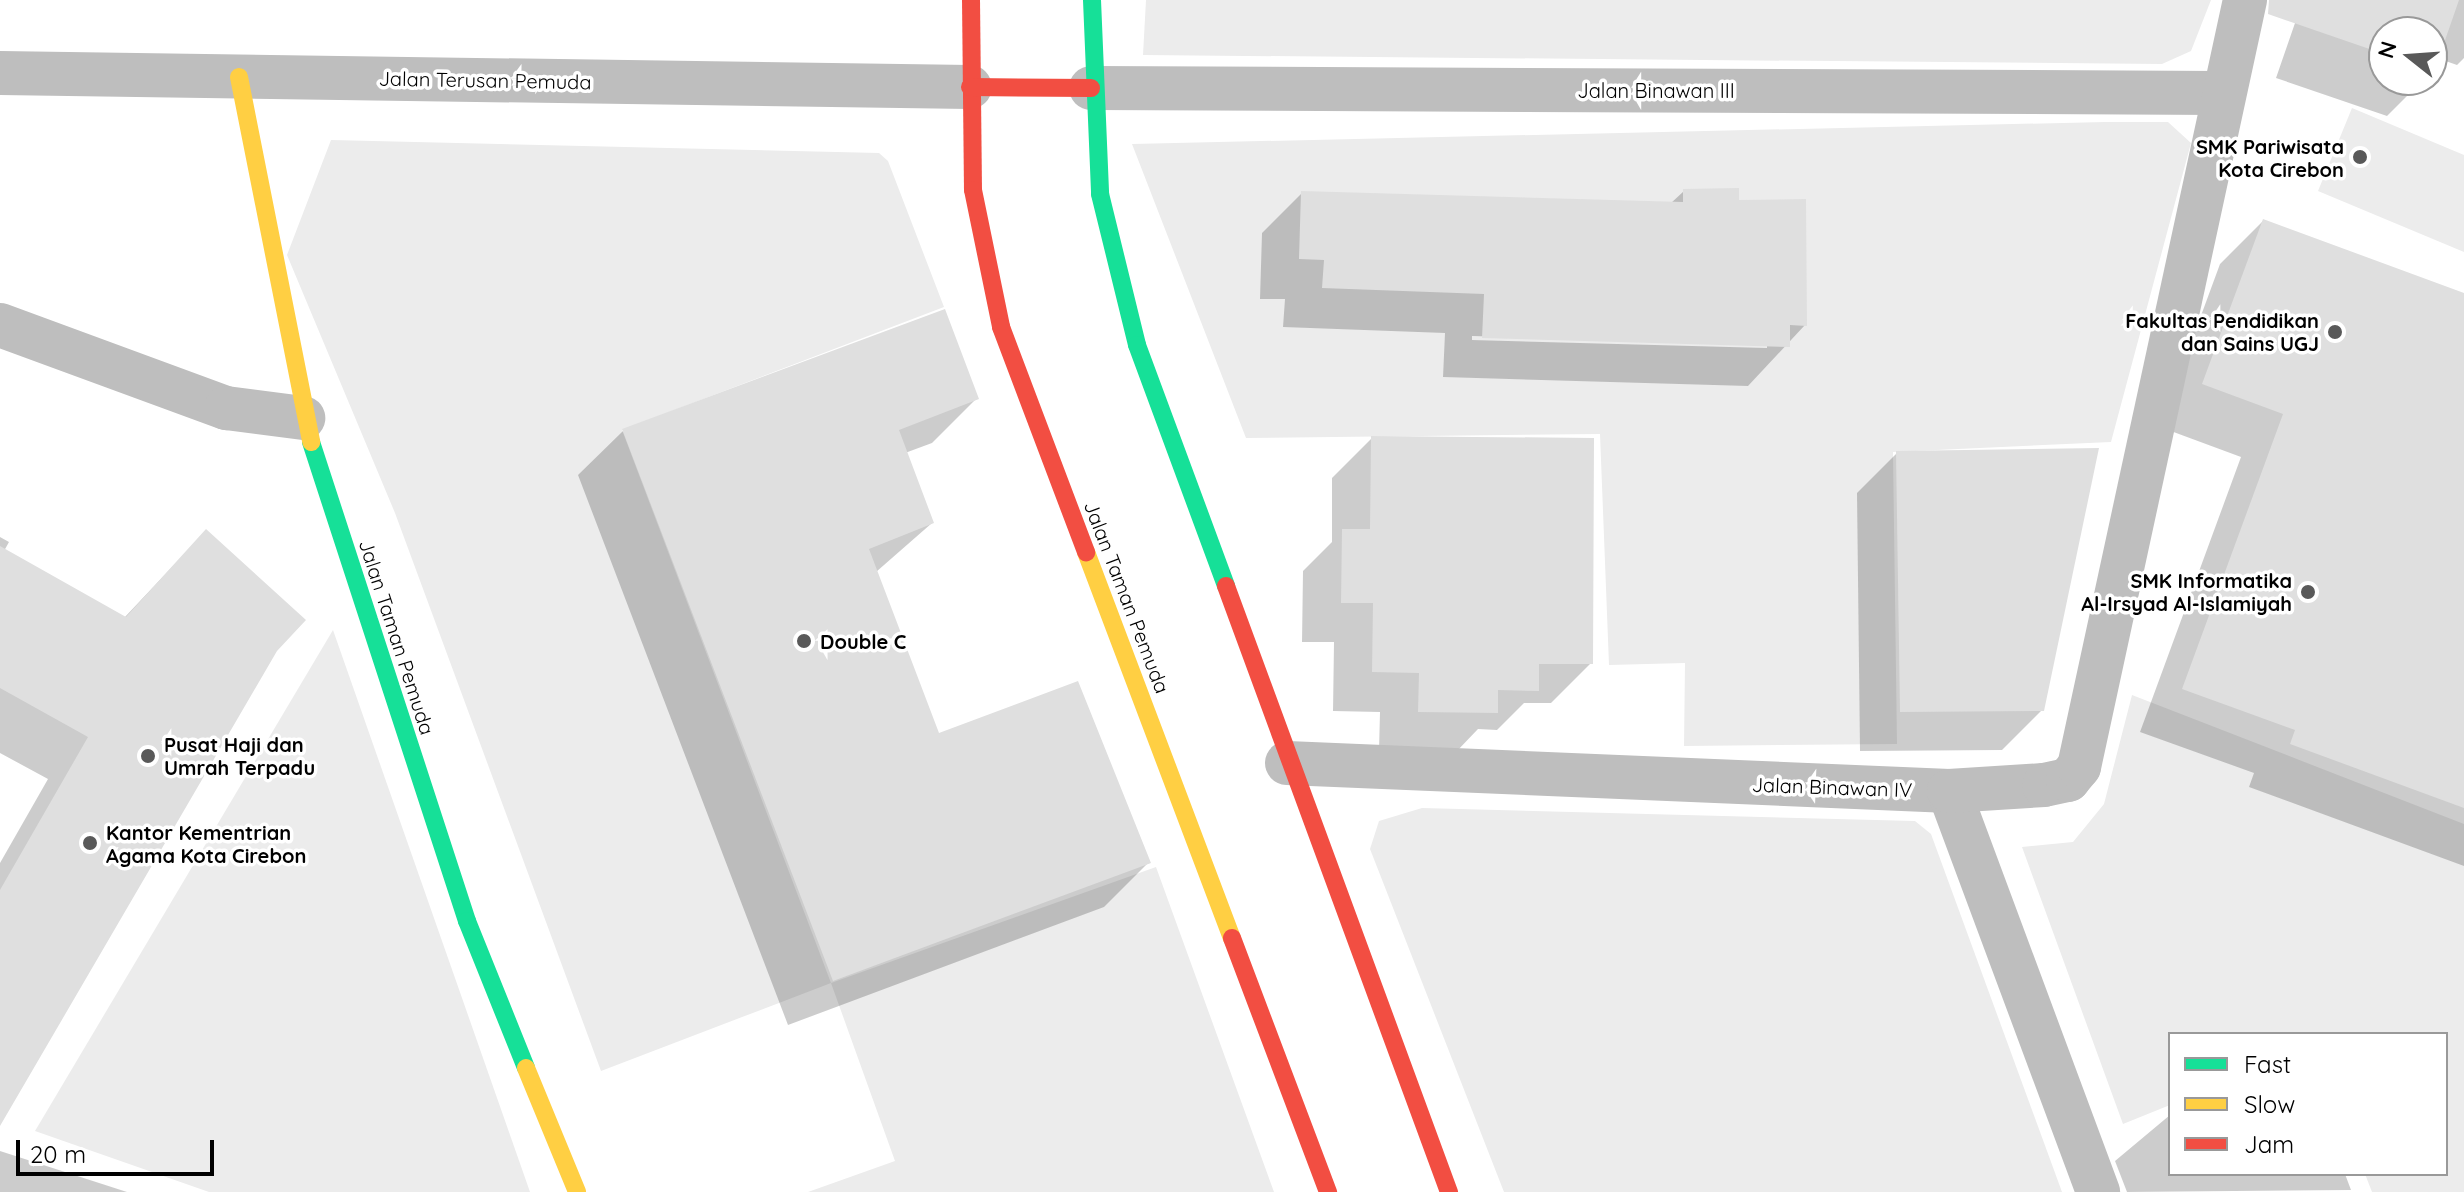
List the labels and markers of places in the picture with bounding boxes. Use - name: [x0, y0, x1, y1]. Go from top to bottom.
- place label: SMK Pariwisata Kota Cirebon: [2196, 134, 2344, 181]
- marker: SMK Pariwisata Kota Cirebon: [2351, 148, 2369, 166]
- place label: Fakultas Pendidikan dan Sains UGJ: [2125, 308, 2319, 355]
- marker: Fakultas Pendidikan dan Sains UGJ: [2326, 323, 2344, 341]
- place label: SMK Informatika Al-Irsyad Al-Islamiyah: [2081, 568, 2292, 615]
- marker: SMK Informatika Al-Irsyad Al-Islamiyah: [2299, 583, 2317, 601]
- place label: Double C: [820, 629, 906, 653]
- marker: Double C: [795, 632, 813, 650]
- place label: Pusat Haji dan Umrah Terpadu: [164, 732, 315, 779]
- marker: Pusat Haji dan Umrah Terpadu: [139, 747, 157, 765]
- place label: Kantor Kementrian Agama Kota Cirebon: [106, 820, 306, 867]
- marker: Kantor Kementrian Agama Kota Cirebon: [81, 834, 99, 852]

